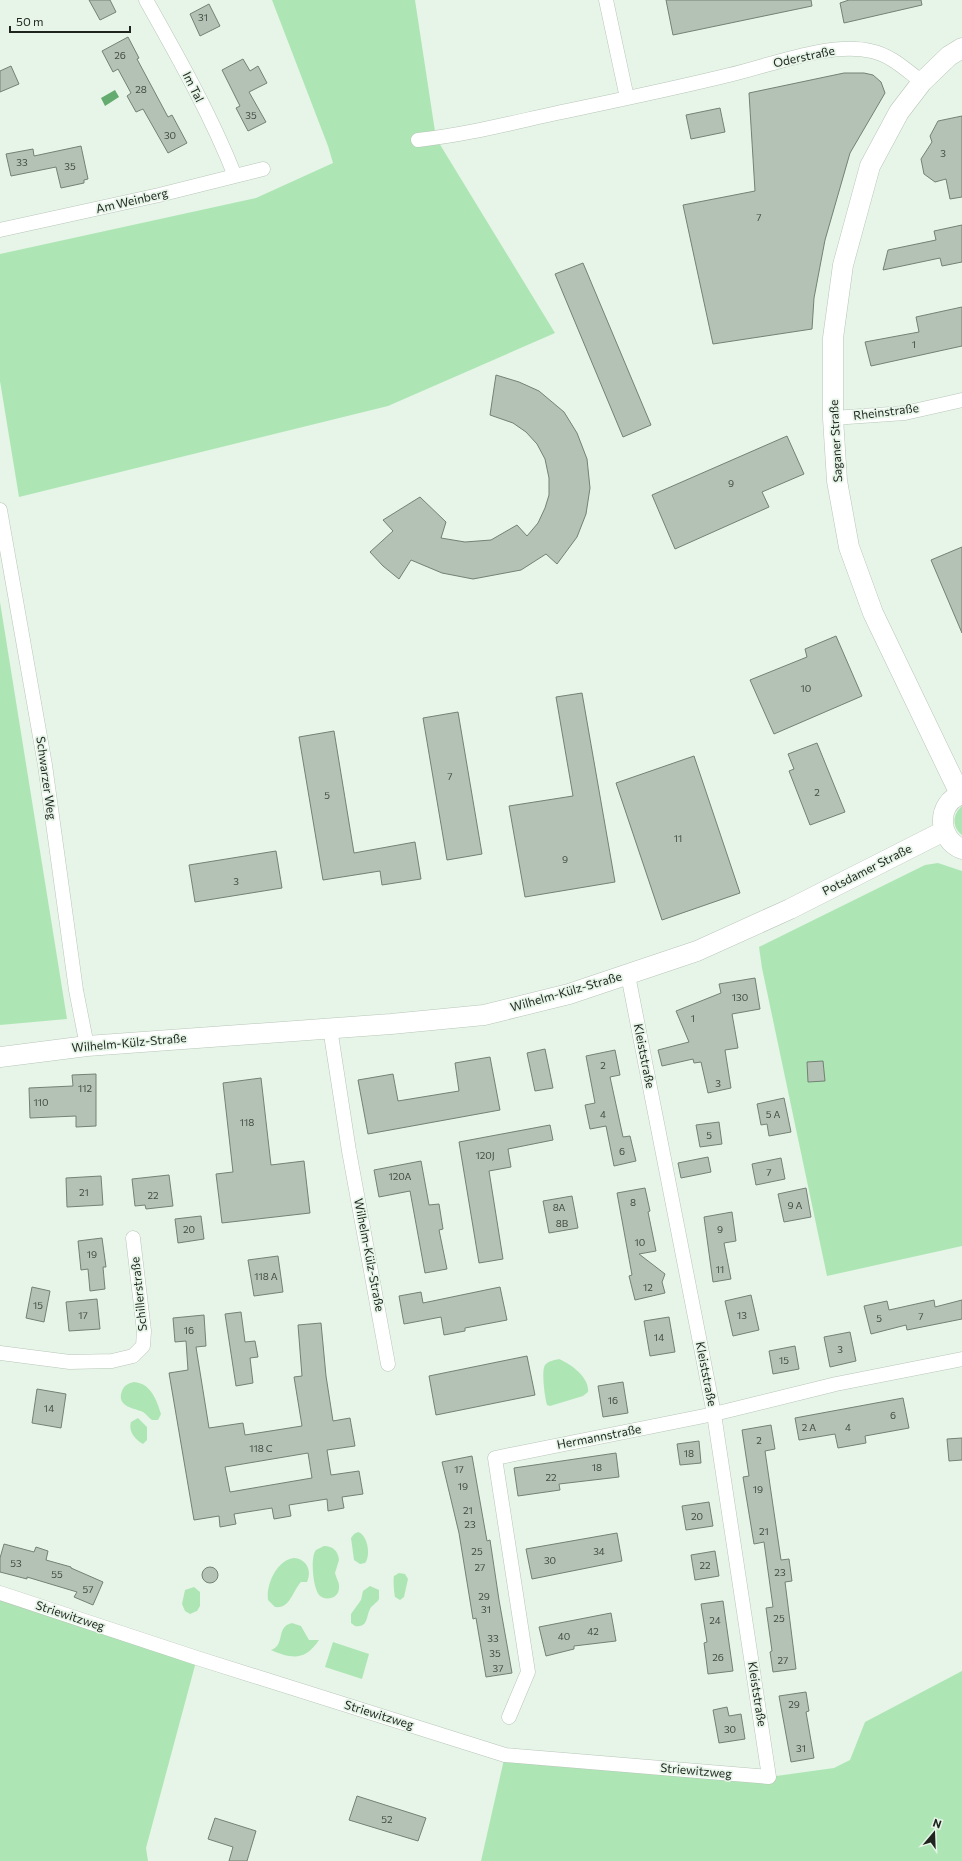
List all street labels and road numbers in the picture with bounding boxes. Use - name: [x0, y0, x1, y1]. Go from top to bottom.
- street label: Oderstraße: [772, 43, 836, 69]
- street label: Im Tal: [180, 69, 207, 104]
- street label: Am Weinberg: [94, 185, 170, 215]
- street label: Saganer Straße: [826, 399, 844, 483]
- street label: Rheinstraße: [852, 400, 920, 422]
- street label: Schwarzer Weg: [34, 735, 60, 821]
- street label: Potsdamer Straße: [820, 841, 914, 898]
- street label: Wilhelm-Külz-Straße: [508, 968, 623, 1014]
- street label: Kleiststraße: [632, 1022, 658, 1089]
- street label: Wilhelm-Külz-Straße: [71, 1030, 187, 1054]
- street label: Wilhelm-Külz-Straße: [352, 1197, 388, 1313]
- street label: Schillerstraße: [127, 1256, 149, 1332]
- street label: Kleiststraße: [694, 1340, 720, 1407]
- street label: Hermannstraße: [555, 1421, 642, 1451]
- street label: Striewitzweg: [34, 1597, 107, 1633]
- street label: Kleiststraße: [746, 1660, 770, 1727]
- street label: Striewitzweg: [343, 1697, 416, 1731]
- street label: Striewitzweg: [660, 1760, 733, 1780]

